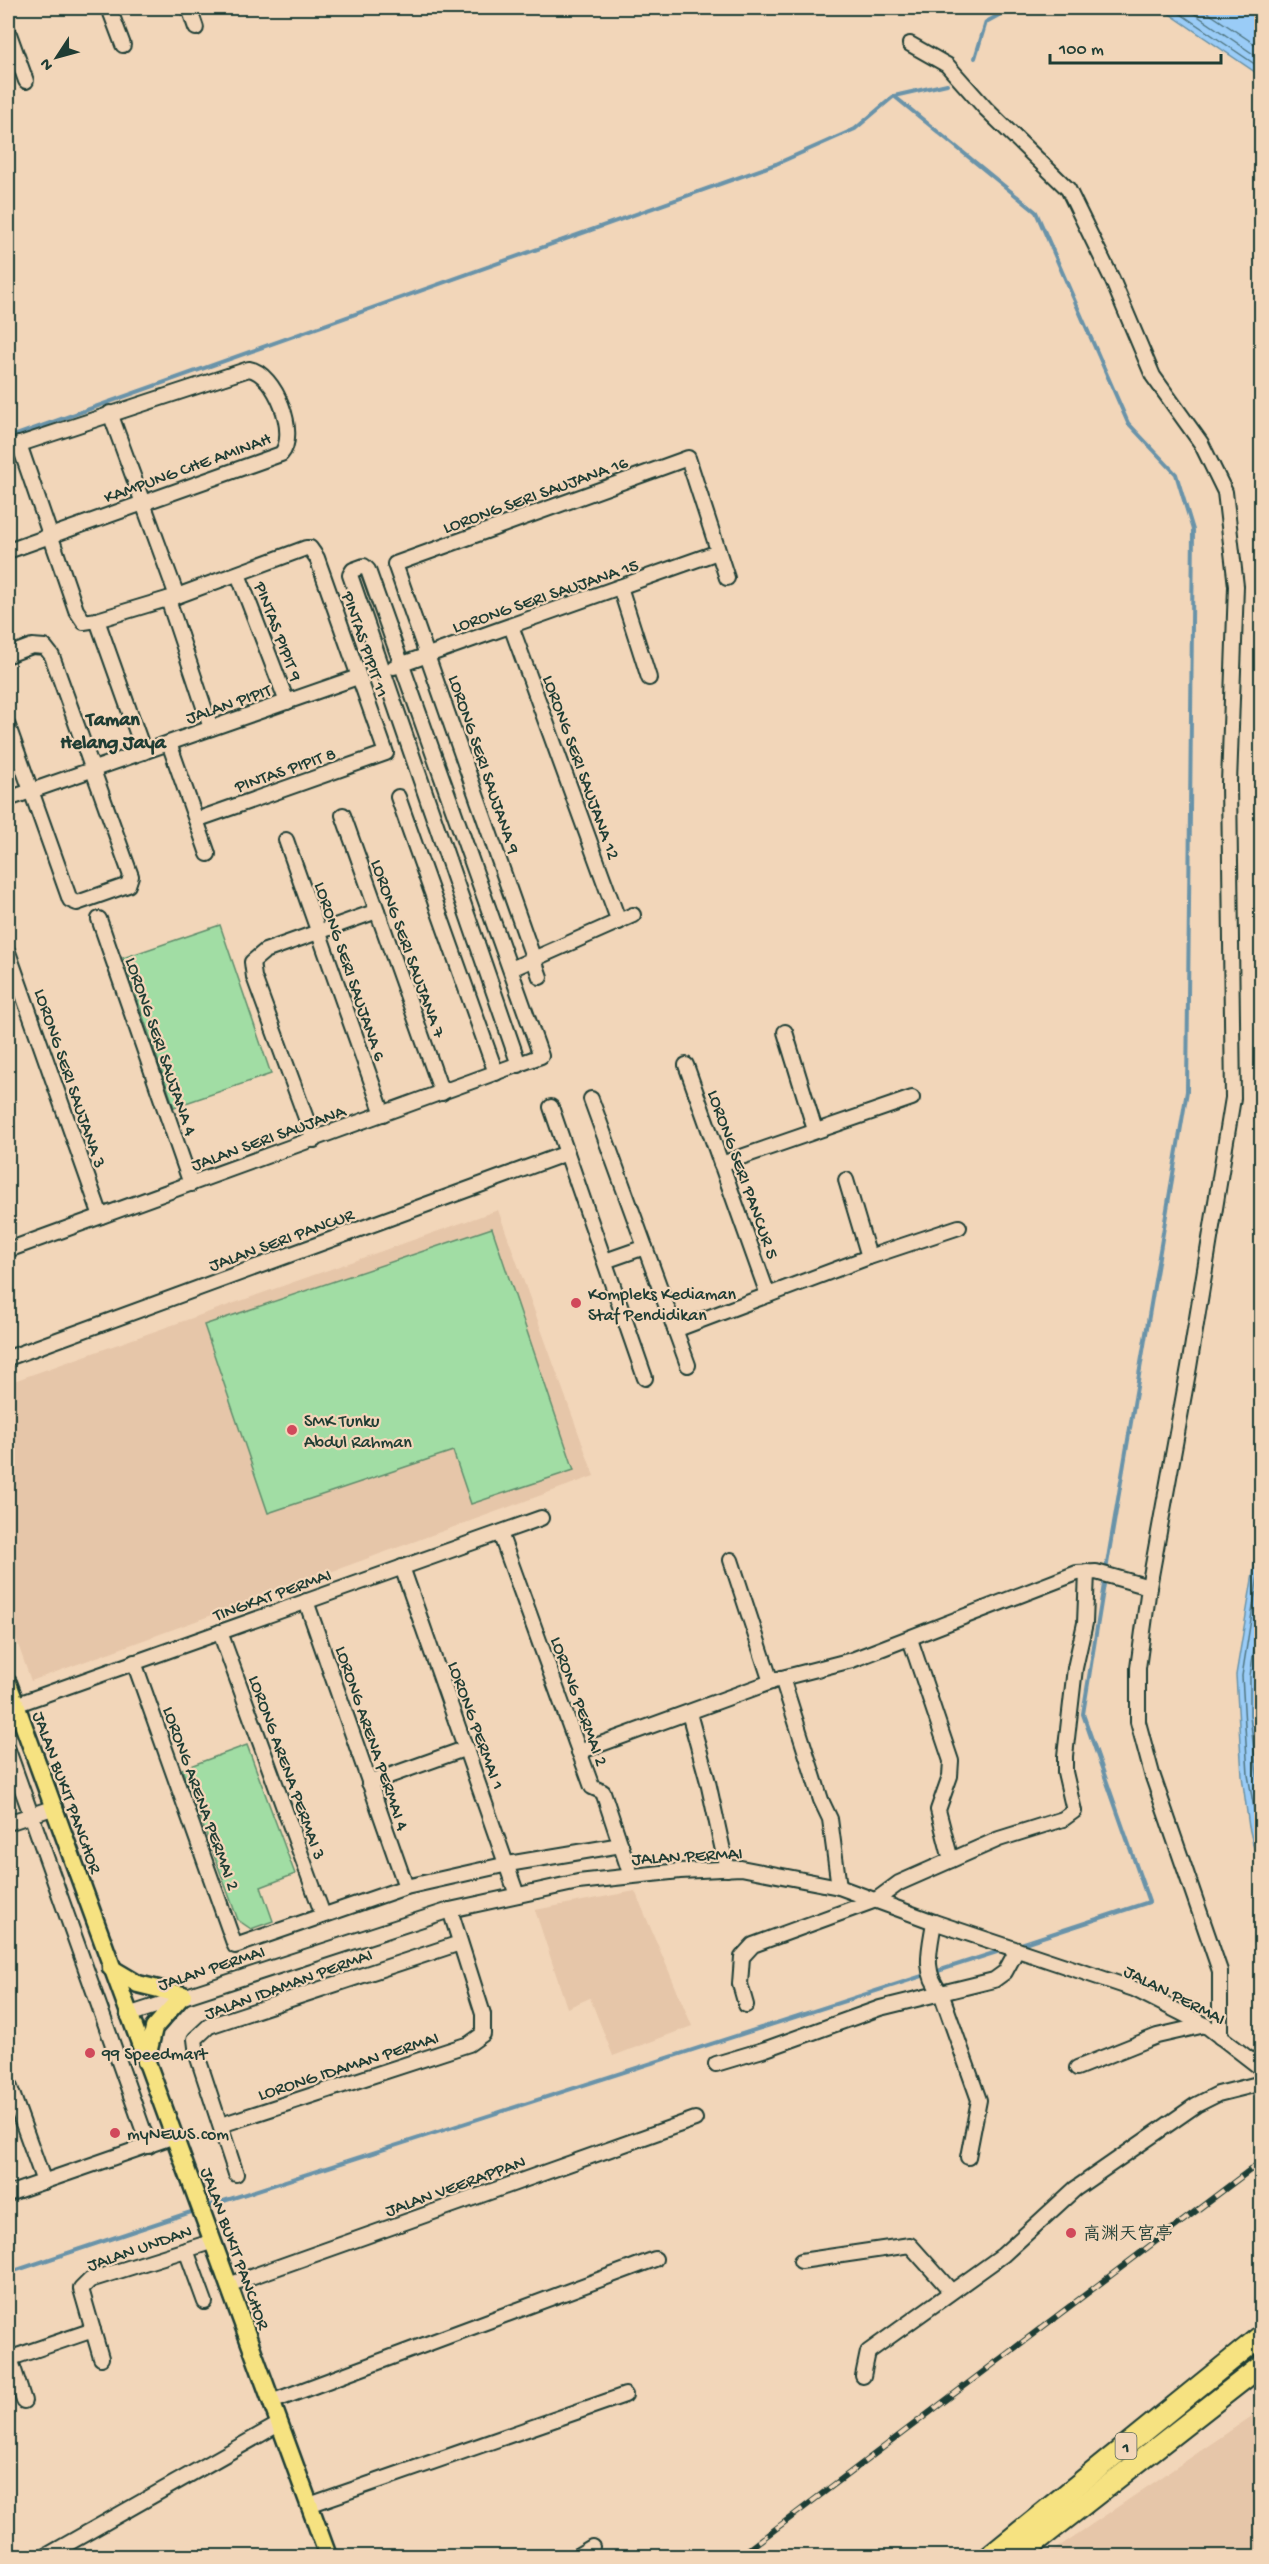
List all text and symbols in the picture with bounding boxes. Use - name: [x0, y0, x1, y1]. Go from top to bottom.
- north arrow: [27, 27, 87, 87]
- scale bar: [1050, 27, 1221, 65]
- text: 100 m: [1058, 40, 1104, 61]
- text: N: [37, 54, 58, 74]
- street label: KAMPUNG CHE AMINAH: [101, 429, 275, 509]
- street label: LORONG SERI SAUJANA 16: [441, 453, 632, 540]
- street label: LORONG SERI SAUJANA 15: [450, 556, 642, 639]
- street label: PINTAS PIPIT 9: [248, 578, 305, 685]
- street label: PINTAS PIPIT 11: [335, 588, 392, 700]
- street label: LORONG SERI SAUJANA 9: [442, 673, 523, 857]
- street label: LORONG SERI SAUJANA 12: [536, 673, 623, 863]
- street label: JALAN PIPIT: [183, 681, 275, 730]
- district label: Taman Helang Jaya: [60, 710, 167, 756]
- street label: PINTAS PIPIT 8: [231, 744, 339, 799]
- street label: LORONG SERI SAUJANA 7: [365, 857, 449, 1041]
- street label: LORONG SERI SAUJANA 6: [308, 880, 389, 1065]
- street label: LORONG SERI SAUJANA 4: [119, 955, 200, 1139]
- street label: LORONG SERI SAUJANA 3: [28, 986, 109, 1171]
- street label: LORONG SERI PANCUR 5: [701, 1088, 782, 1262]
- street label: JALAN SERI SAUJANA: [189, 1101, 350, 1177]
- street label: JALAN SERI PANCUR: [206, 1205, 358, 1277]
- place label: Kompleks Kediaman Staf Pendidikan: [588, 1285, 736, 1327]
- marker: Kompleks Kediaman Staf Pendidikan: [569, 1296, 583, 1310]
- place label: SMK Tunku Abdul Rahman: [304, 1412, 412, 1454]
- marker: SMK Tunku Abdul Rahman: [285, 1423, 299, 1437]
- street label: TINGKAT PERMAI: [210, 1565, 335, 1628]
- street label: LORONG PERMAI 2: [544, 1634, 611, 1770]
- street label: LORONG ARENA PERMAI 4: [329, 1644, 412, 1834]
- street label: LORONG PERMAI 1: [442, 1659, 508, 1793]
- street label: LORONG ARENA PERMAI 3: [243, 1673, 329, 1863]
- street label: LORONG ARENA PERMAI 2: [157, 1704, 243, 1894]
- street label: JALAN BUKIT PANCHOR: [27, 1709, 105, 1877]
- street label: JALAN PERMAI: [631, 1844, 743, 1871]
- street label: JALAN PERMAI: [156, 1942, 268, 1997]
- street label: JALAN IDAMAN PERMAI: [202, 1945, 376, 2026]
- street label: JALAN PERMAI: [1119, 1962, 1228, 2031]
- street label: LORONG IDAMAN PERMAI: [256, 2028, 442, 2107]
- place label: 99 Speedmart: [101, 2045, 209, 2066]
- marker: 99 Speedmart: [83, 2046, 97, 2060]
- place label: myNEWS.com: [127, 2125, 229, 2146]
- marker: myNEWS.com: [108, 2126, 122, 2140]
- street label: JALAN VEERAPPAN: [383, 2152, 529, 2223]
- street label: JALAN BUKIT PANCHOR: [195, 2165, 273, 2333]
- street label: JALAN UNDAN: [85, 2222, 195, 2277]
- place label: 高渊天宫亭: [1083, 2224, 1173, 2246]
- marker: 高渊天宫亭: [1064, 2226, 1078, 2240]
- road number: 1: [1116, 2433, 1136, 2459]

